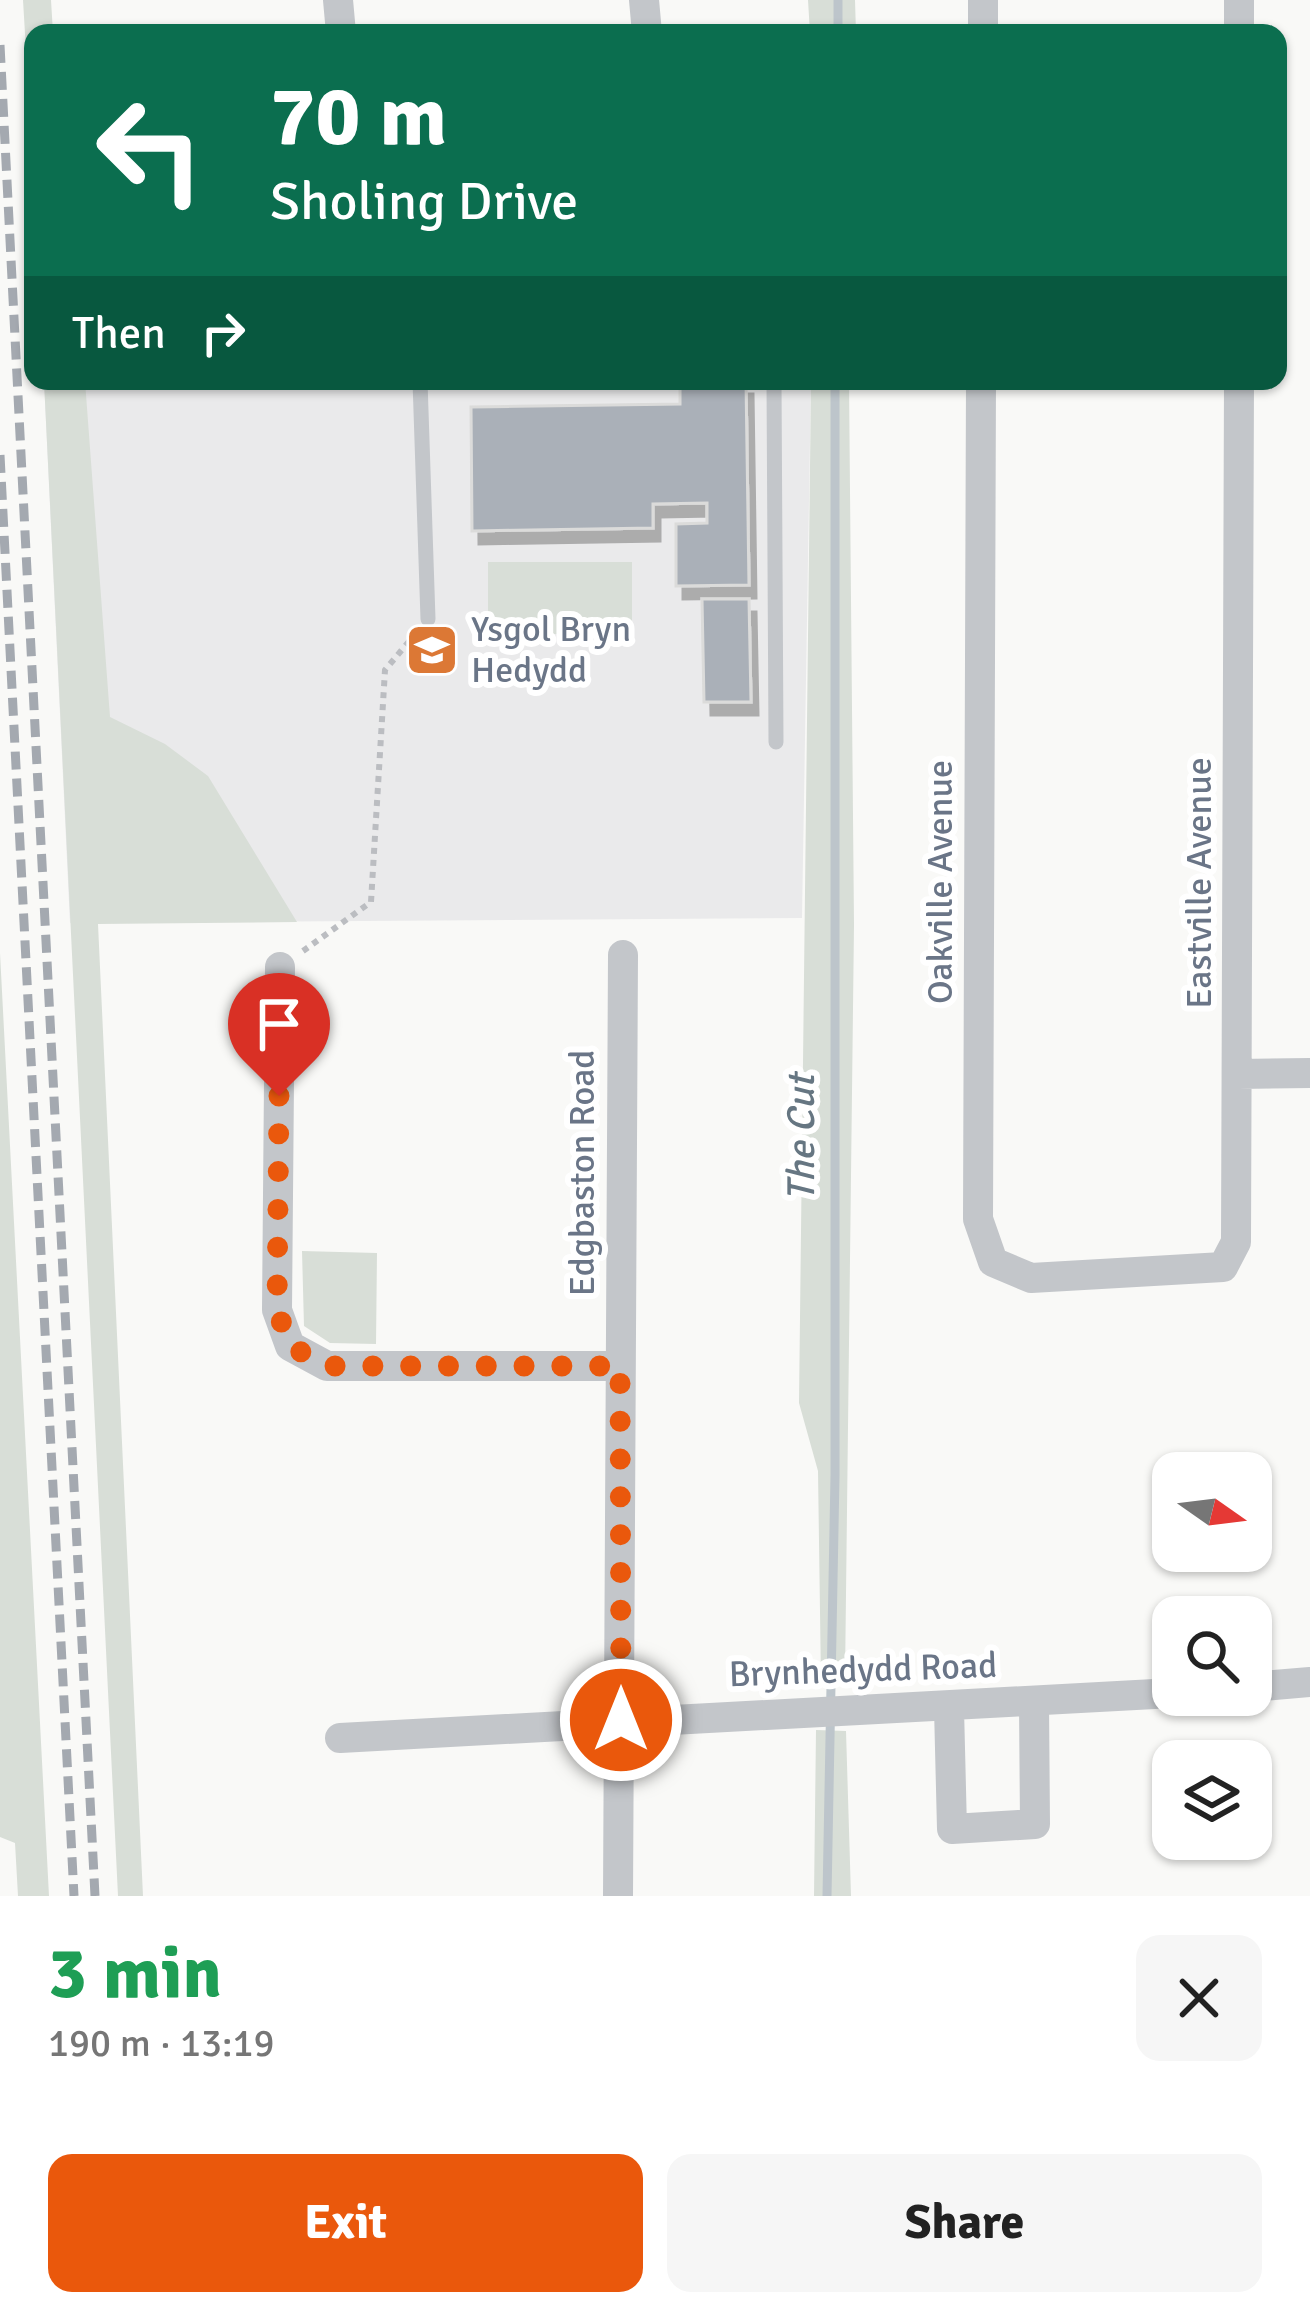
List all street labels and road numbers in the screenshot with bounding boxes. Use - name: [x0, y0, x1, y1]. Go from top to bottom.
- street label: Eastville Avenue: [1177, 757, 1222, 1009]
- street label: Oakville Avenue: [918, 760, 963, 1004]
- street label: Edgbaston Road: [560, 1050, 605, 1296]
- street label: Brynhedydd Road: [728, 1643, 998, 1697]

